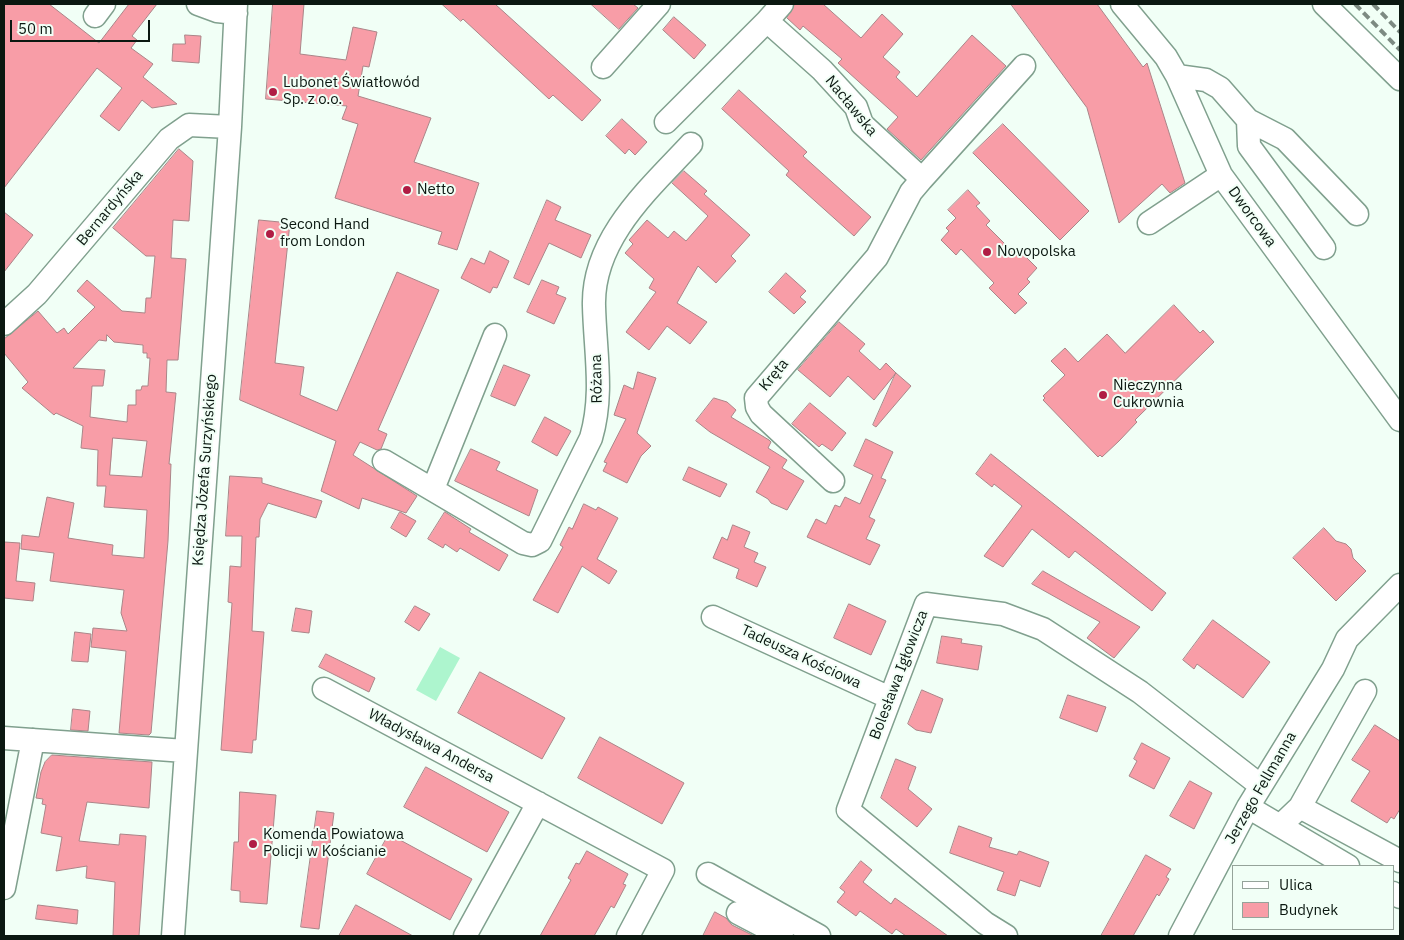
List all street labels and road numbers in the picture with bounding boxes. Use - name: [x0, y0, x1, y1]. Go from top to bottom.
- street label: Nacławska: [821, 72, 881, 140]
- street label: Bernardyńska: [73, 166, 147, 250]
- street label: Dworcowa: [1224, 183, 1280, 251]
- street label: Różana: [588, 354, 606, 404]
- street label: Kręta: [755, 355, 793, 395]
- street label: Księdza Józefa Surzyńskiego: [189, 373, 221, 567]
- street label: Bolesława Igłowicza: [866, 608, 932, 742]
- street label: Tadeusza Kościowa: [738, 621, 864, 693]
- street label: Władysława Andersa: [365, 705, 497, 787]
- street label: Jerzego Fellmanna: [1222, 729, 1300, 847]

